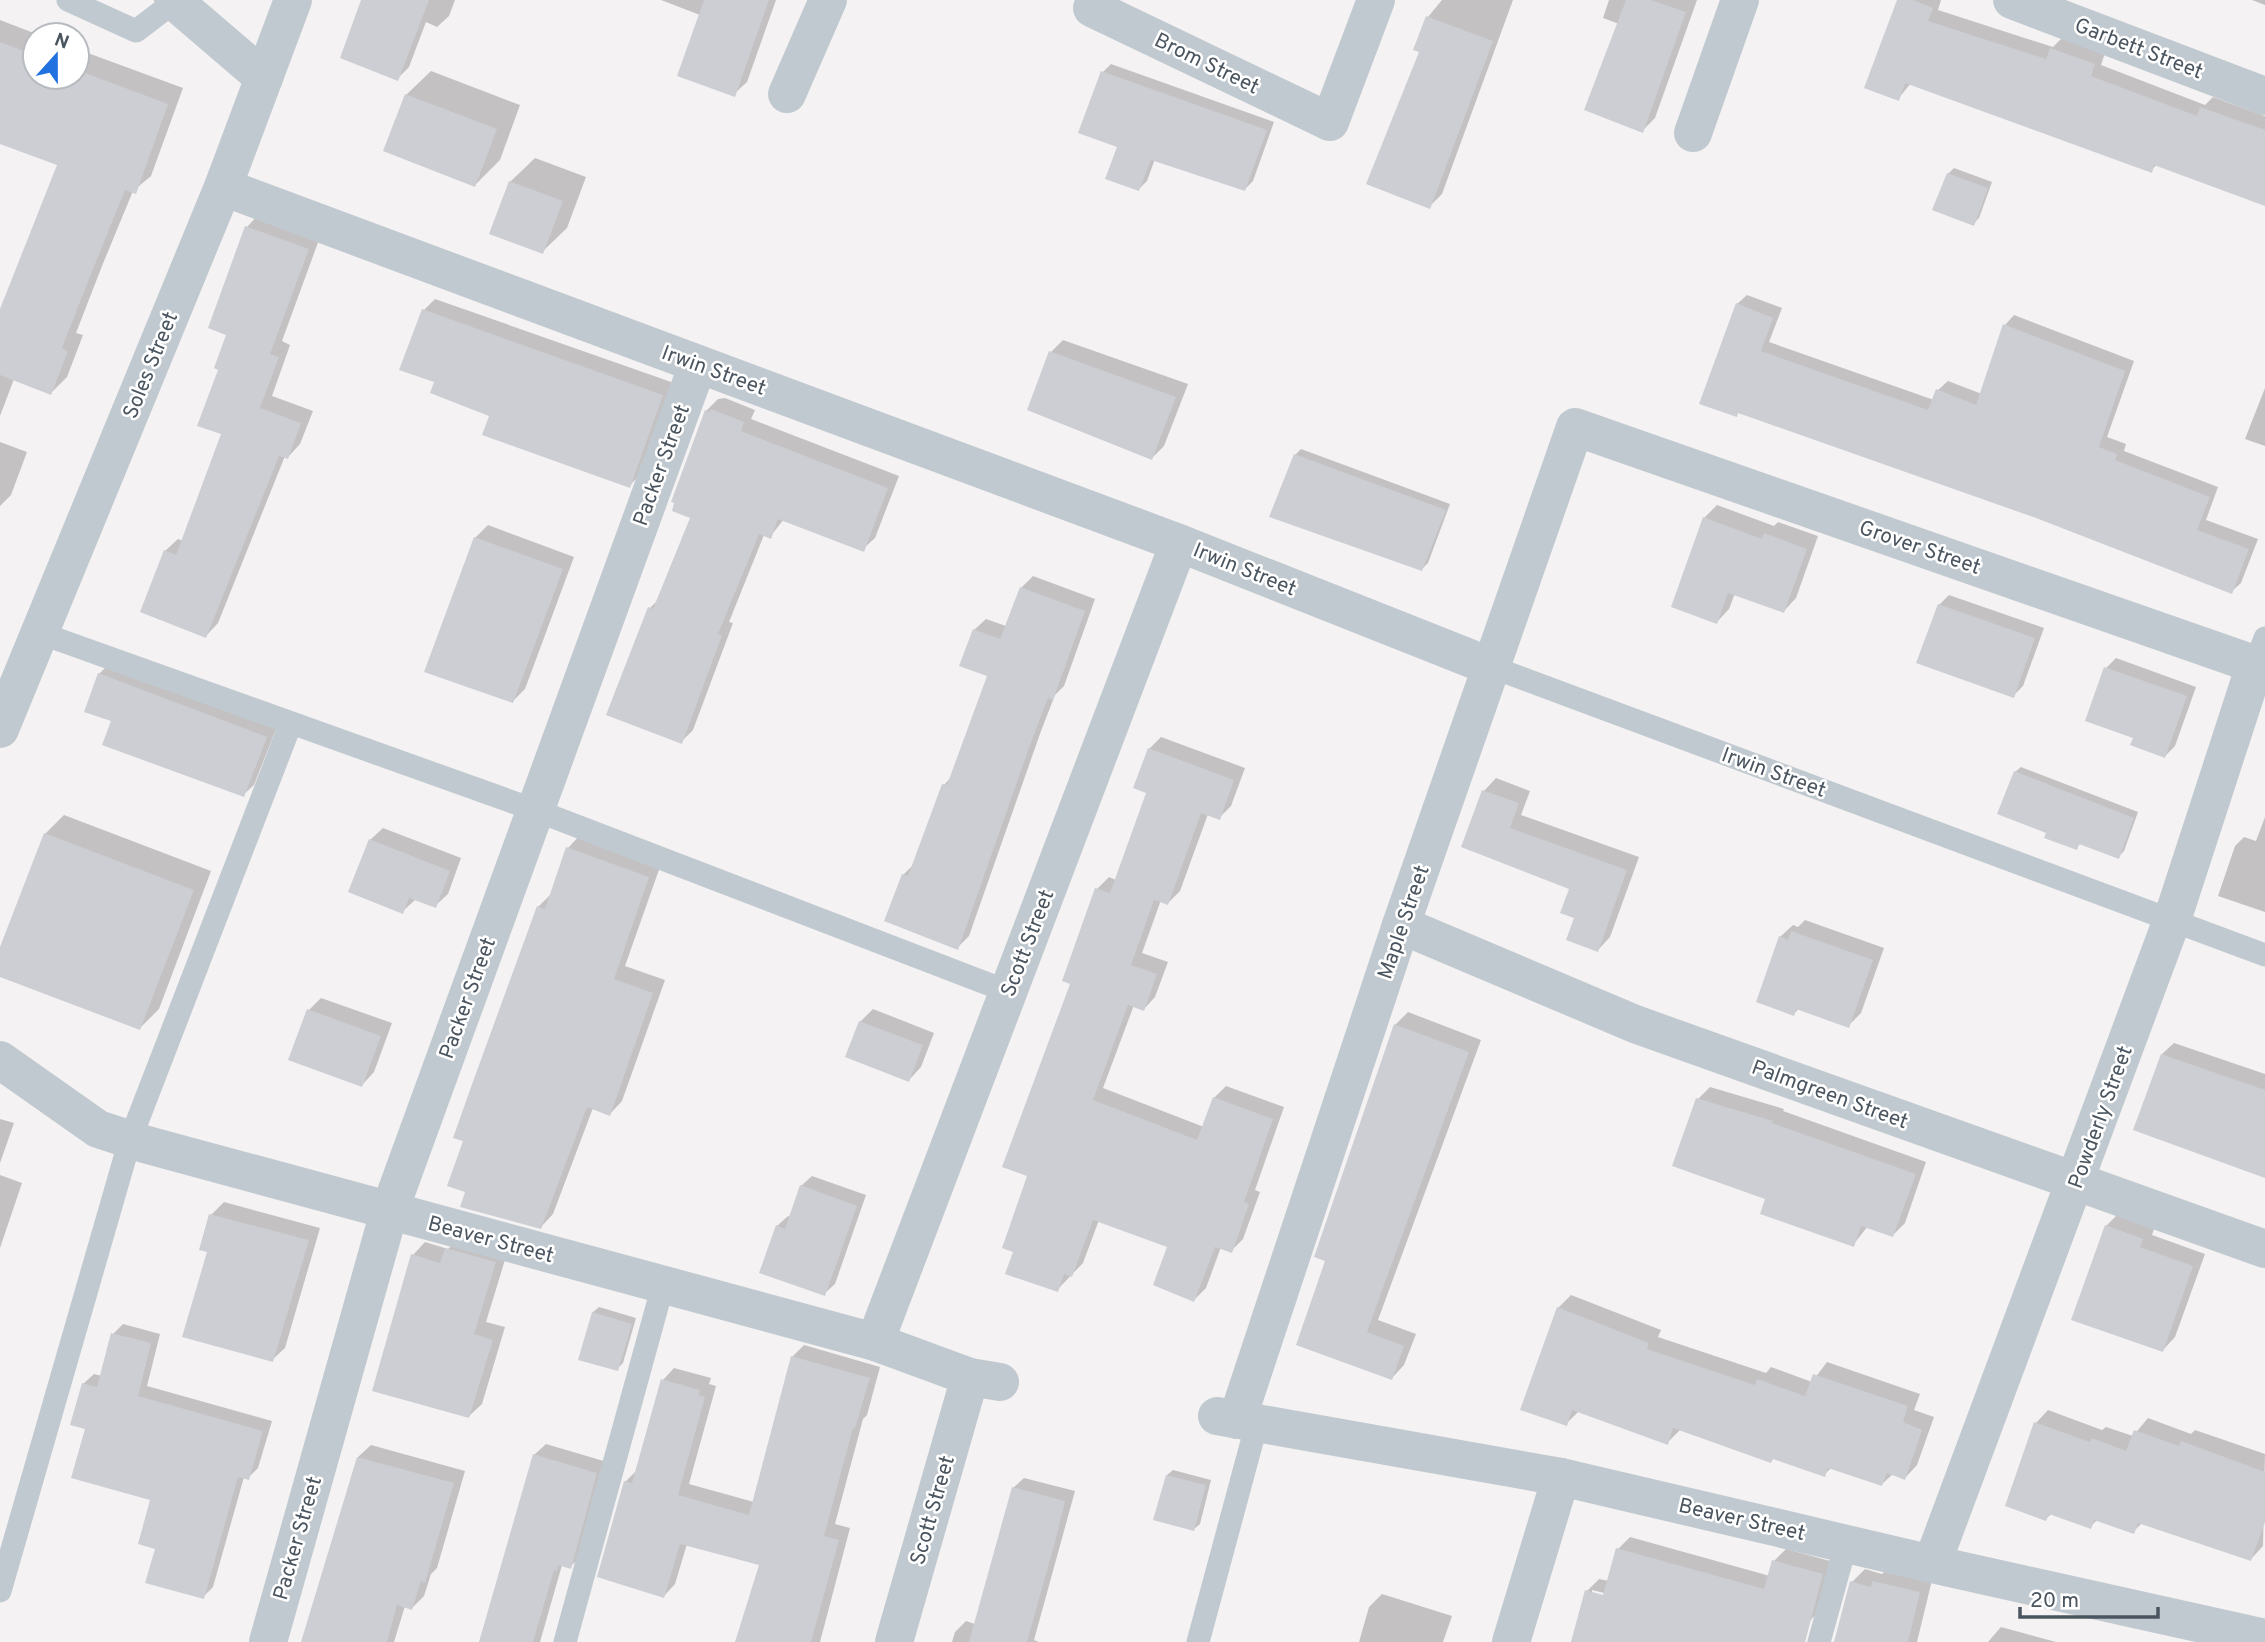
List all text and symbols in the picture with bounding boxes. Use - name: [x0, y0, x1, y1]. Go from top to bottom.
- street label: Garbett Street: [2070, 13, 2206, 86]
- north arrow: [21, 21, 91, 91]
- street label: Brom Street: [1149, 27, 1263, 101]
- text: N: [51, 28, 72, 56]
- street label: Soles Street: [118, 308, 185, 423]
- street label: Irwin Street: [658, 340, 769, 403]
- street label: Packer Street: [628, 401, 697, 530]
- street label: Grover Street: [1855, 515, 1984, 582]
- street label: Irwin Street: [1189, 537, 1300, 603]
- street label: Irwin Street: [1718, 742, 1829, 805]
- street label: Maple Street: [1372, 862, 1437, 983]
- street label: Scott Street: [996, 886, 1061, 1001]
- street label: Packer Street: [434, 934, 503, 1063]
- street label: Powderly Street: [2063, 1042, 2140, 1193]
- street label: Palmgreen Street: [1747, 1055, 1912, 1136]
- street label: Beaver Street: [425, 1211, 557, 1270]
- street label: Scott Street: [905, 1453, 962, 1568]
- street label: Packer Street: [268, 1473, 329, 1603]
- street label: Beaver Street: [1676, 1493, 1808, 1548]
- scale bar: [2020, 1576, 2158, 1620]
- text: 20 m: [2030, 1588, 2079, 1615]

